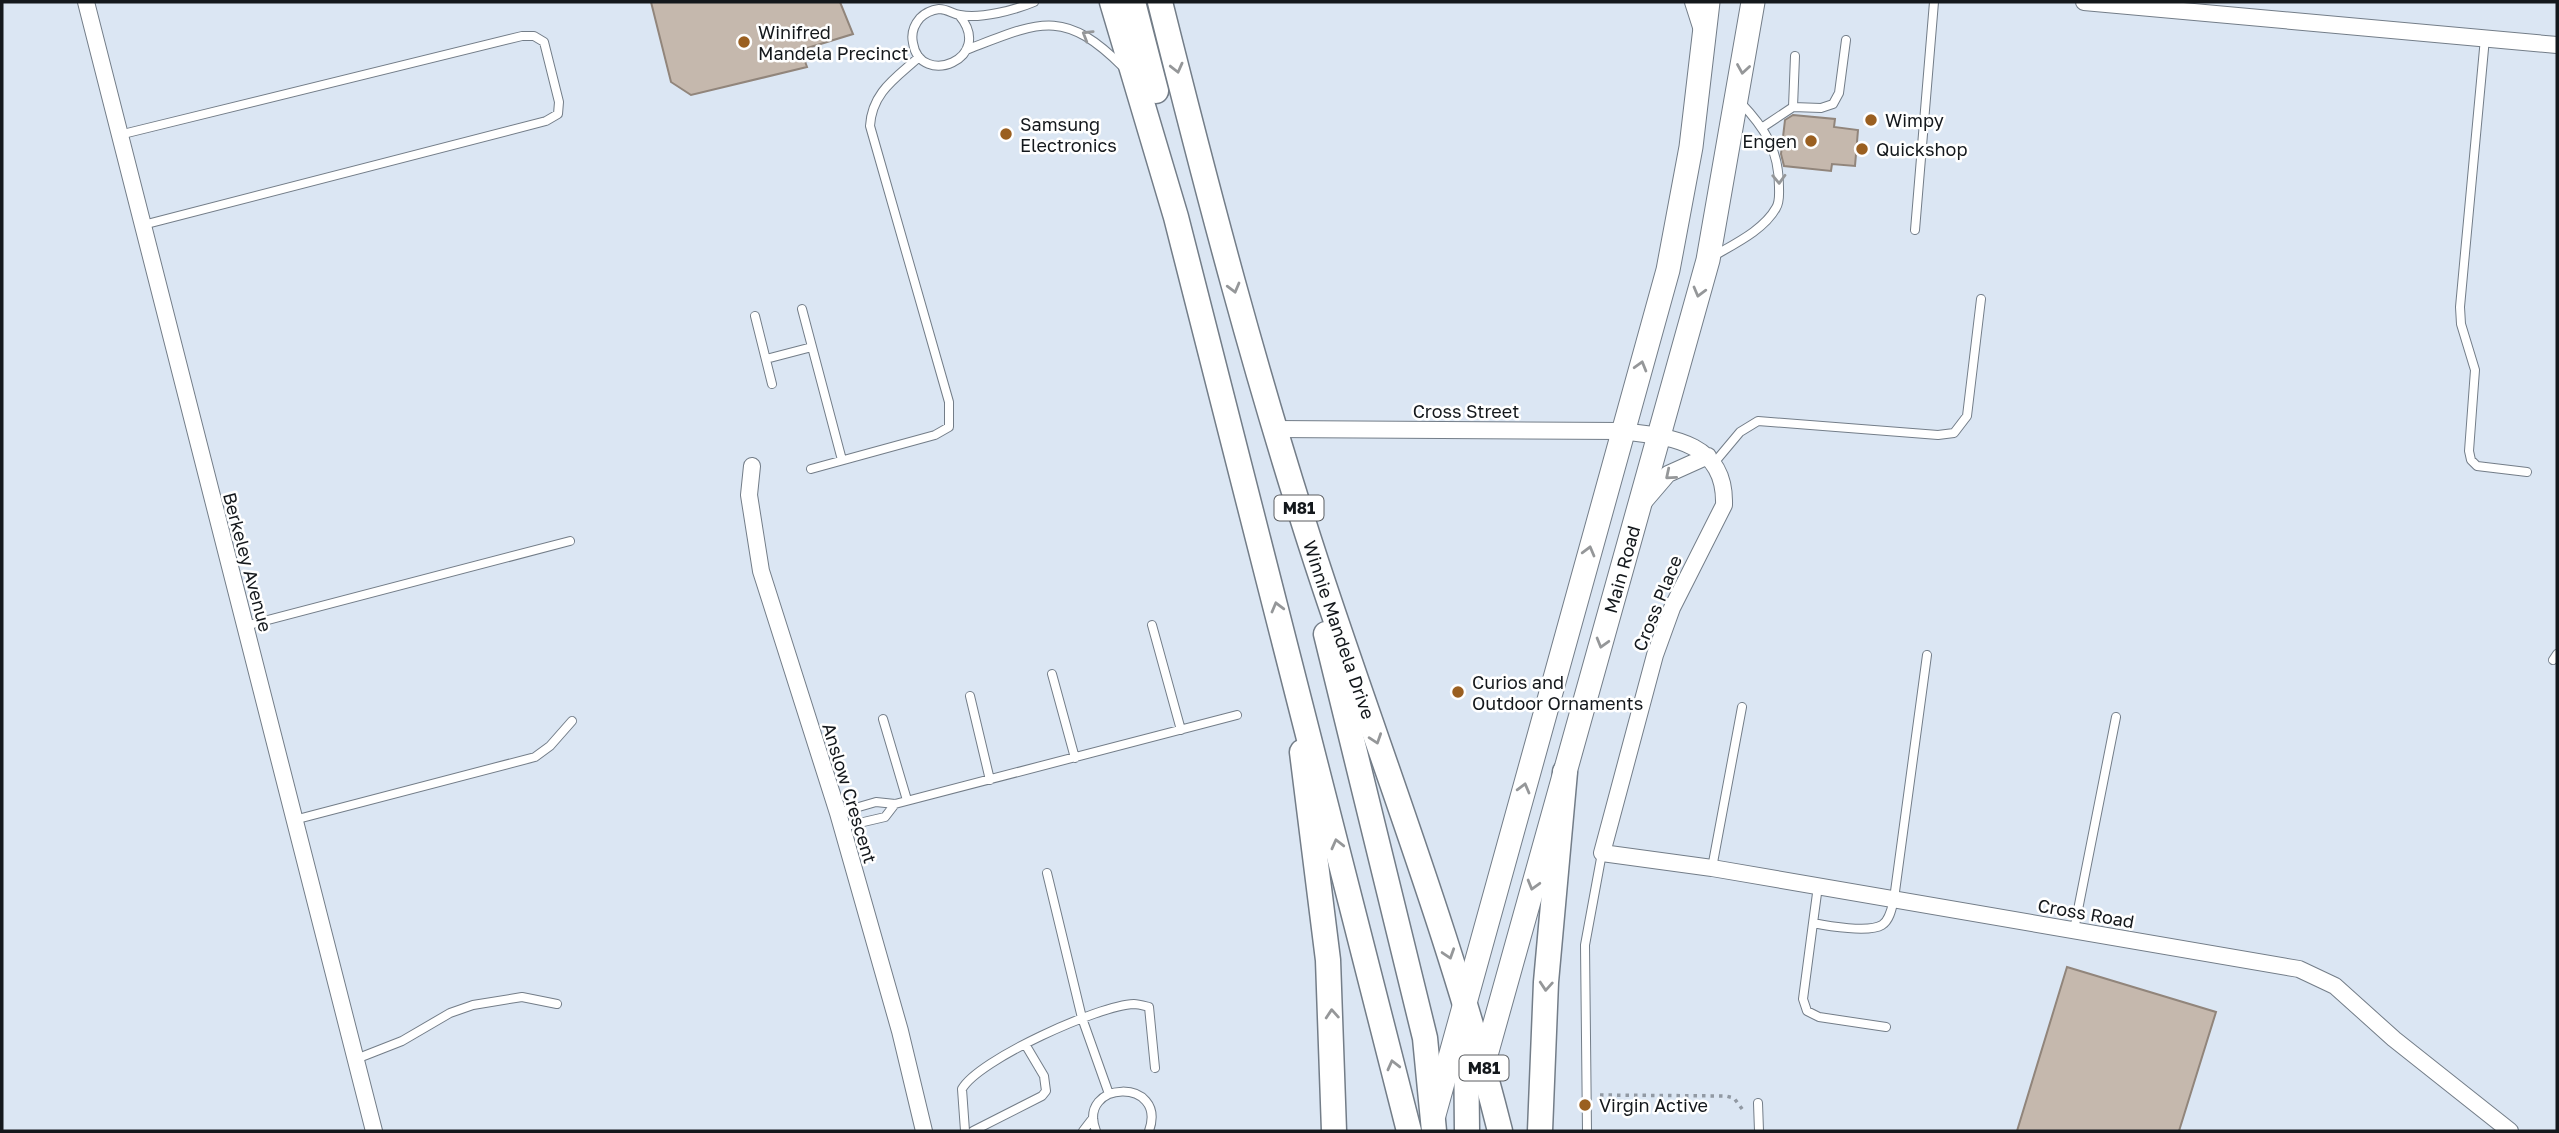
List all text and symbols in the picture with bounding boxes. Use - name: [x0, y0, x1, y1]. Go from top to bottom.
- place label: Winifred Mandela Precinct: [758, 21, 908, 64]
- one-way arrow: [1082, 31, 1095, 44]
- marker: Winifred Mandela Precinct: [736, 34, 752, 50]
- one-way arrow: [1169, 62, 1183, 74]
- one-way arrow: [1736, 63, 1751, 75]
- place label: Wimpy: [1885, 109, 1944, 131]
- marker: Wimpy: [1863, 112, 1879, 128]
- place label: Samsung Electronics: [1020, 113, 1117, 156]
- marker: Samsung Electronics: [998, 126, 1014, 142]
- place label: Engen: [1742, 130, 1797, 152]
- marker: Engen: [1803, 133, 1819, 149]
- place label: Quickshop: [1876, 138, 1968, 160]
- marker: Quickshop: [1854, 141, 1870, 157]
- one-way arrow: [1771, 174, 1786, 185]
- one-way arrow: [1226, 282, 1241, 294]
- one-way arrow: [1693, 286, 1707, 298]
- one-way arrow: [1632, 360, 1647, 372]
- street label: Cross Street: [1413, 400, 1519, 422]
- one-way arrow: [1666, 467, 1679, 479]
- street label: Berkeley Avenue: [219, 490, 277, 634]
- road number: M81: [1274, 495, 1324, 520]
- street label: Main Road: [1599, 523, 1644, 616]
- street label: Winnie Mandela Drive: [1299, 537, 1380, 722]
- one-way arrow: [1581, 545, 1596, 557]
- street label: Cross Place: [1628, 552, 1686, 654]
- one-way arrow: [1271, 601, 1285, 613]
- one-way arrow: [1596, 637, 1611, 649]
- place label: Curios and Outdoor Ornaments: [1472, 671, 1643, 714]
- marker: Curios and Outdoor Ornaments: [1450, 684, 1466, 700]
- street label: Anslow Crescent: [818, 720, 882, 866]
- one-way arrow: [1368, 732, 1382, 744]
- one-way arrow: [1516, 782, 1531, 794]
- one-way arrow: [1331, 838, 1345, 850]
- one-way arrow: [1527, 879, 1542, 891]
- street label: Cross Road: [2036, 894, 2136, 932]
- one-way arrow: [1440, 948, 1455, 960]
- one-way arrow: [1539, 981, 1554, 992]
- one-way arrow: [1325, 1008, 1340, 1019]
- road number: M81: [1460, 1056, 1508, 1080]
- one-way arrow: [1386, 1059, 1401, 1071]
- place label: Virgin Active: [1599, 1094, 1708, 1116]
- marker: Virgin Active: [1577, 1097, 1593, 1113]

